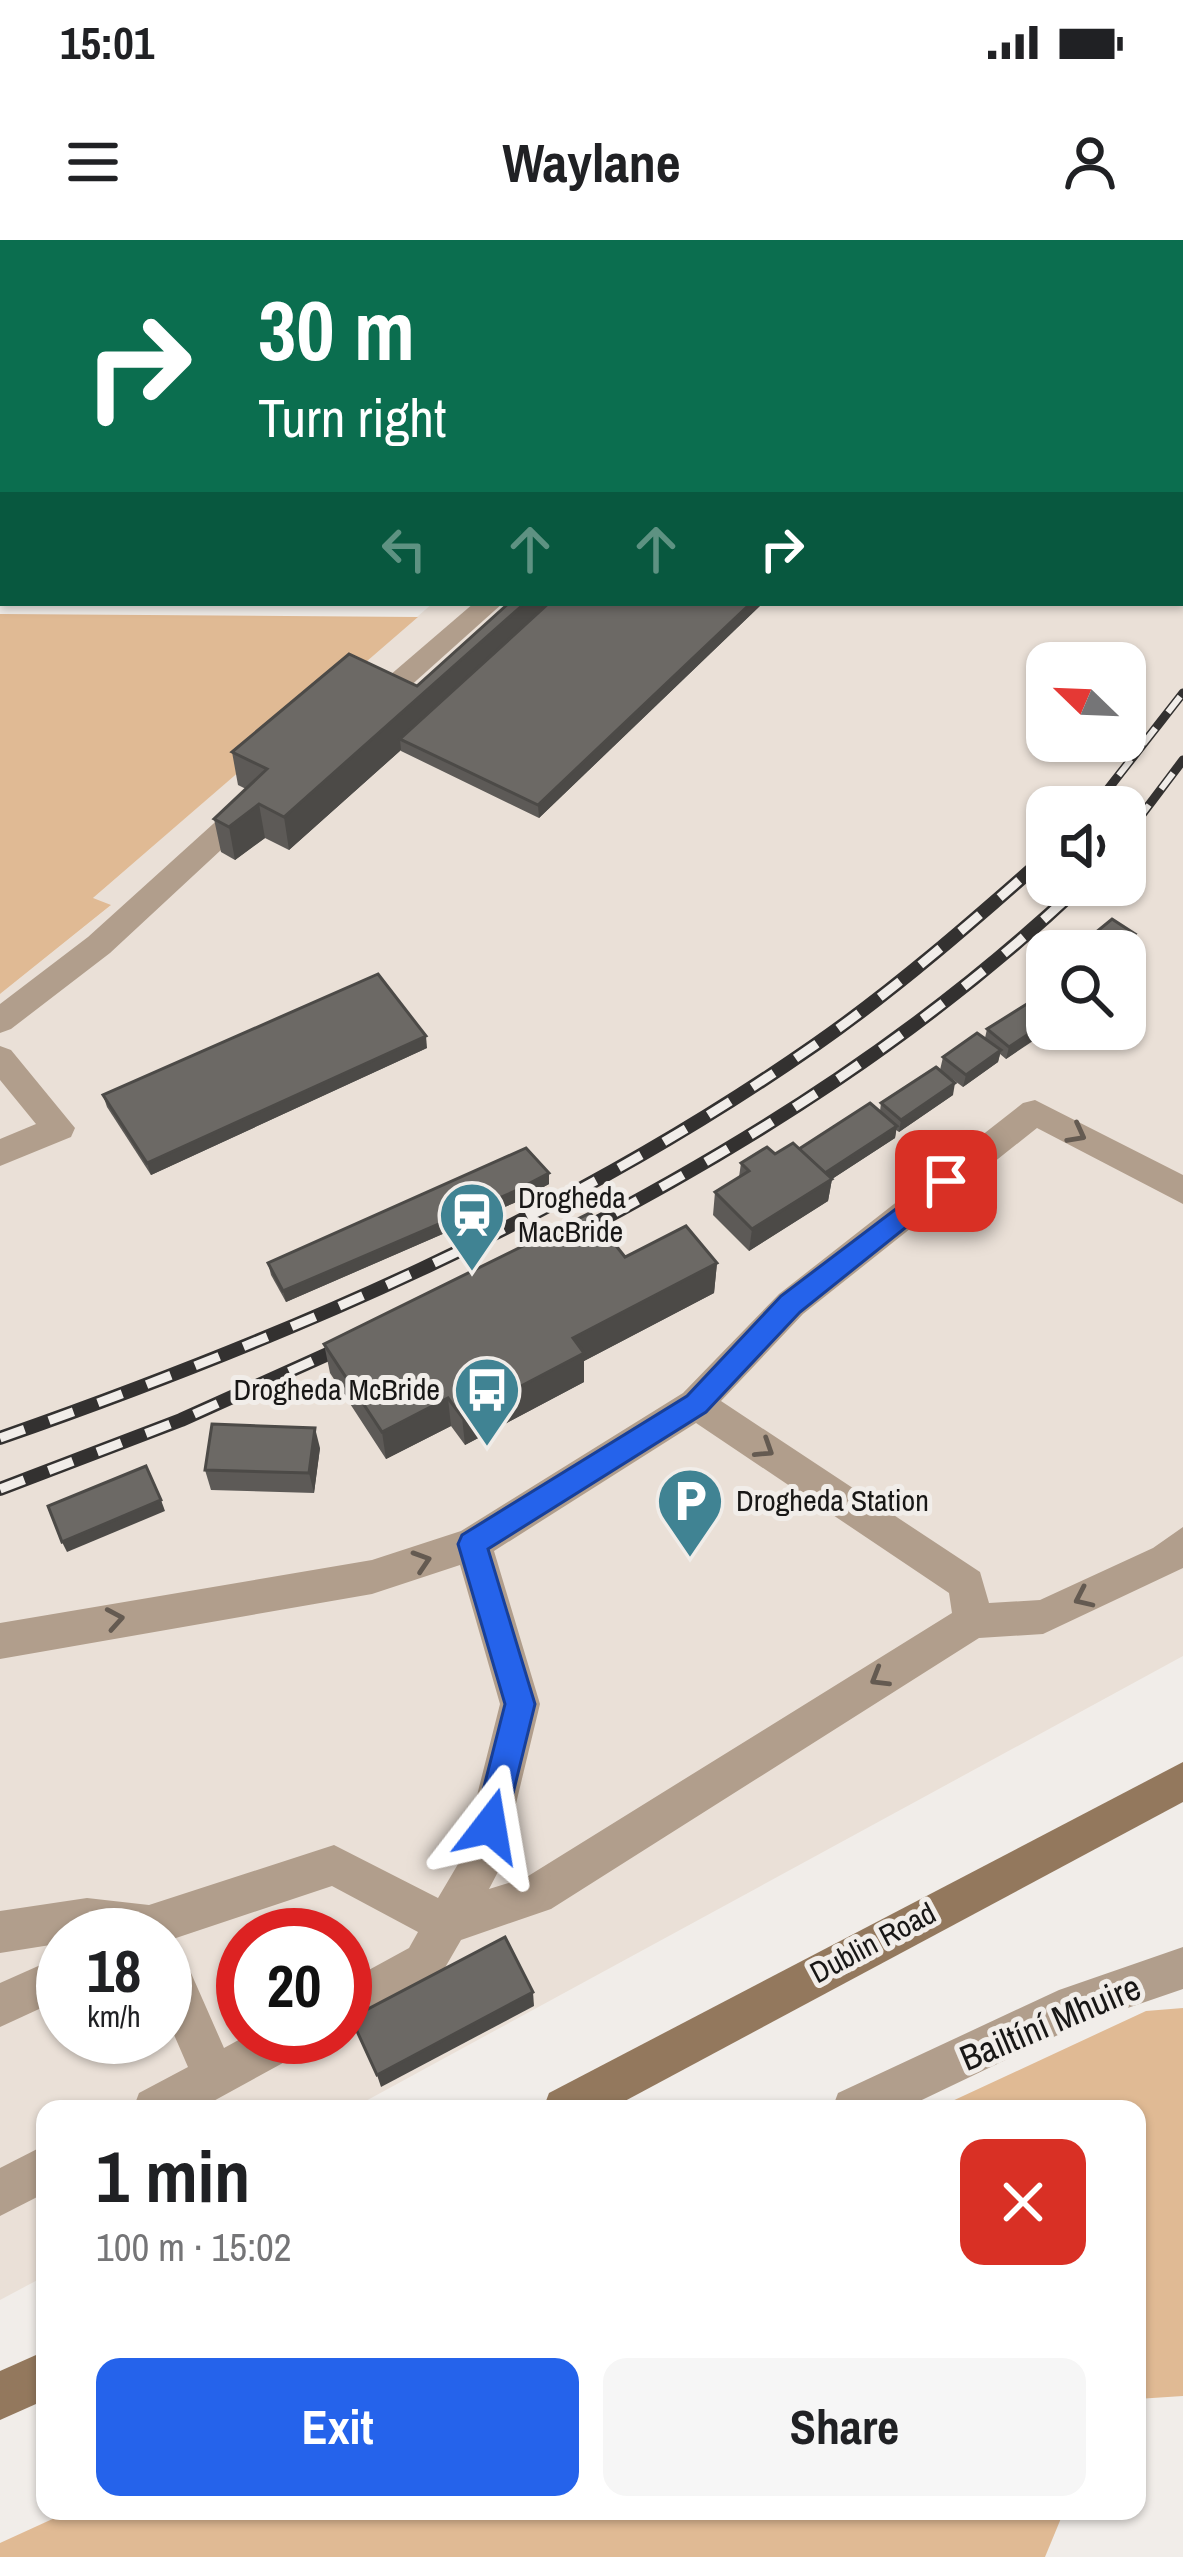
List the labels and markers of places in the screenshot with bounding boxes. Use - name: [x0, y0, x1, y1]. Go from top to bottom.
- pin: [895, 1130, 997, 1232]
- place label: Drogheda MacBride: [518, 1177, 626, 1251]
- station icon: Drogheda MacBride: [437, 1180, 507, 1274]
- bus stop icon: Drogheda McBride: [452, 1355, 522, 1449]
- place label: Drogheda McBride: [234, 1369, 440, 1409]
- parking icon: Drogheda Station: [655, 1466, 725, 1560]
- place label: Drogheda Station: [736, 1480, 929, 1520]

